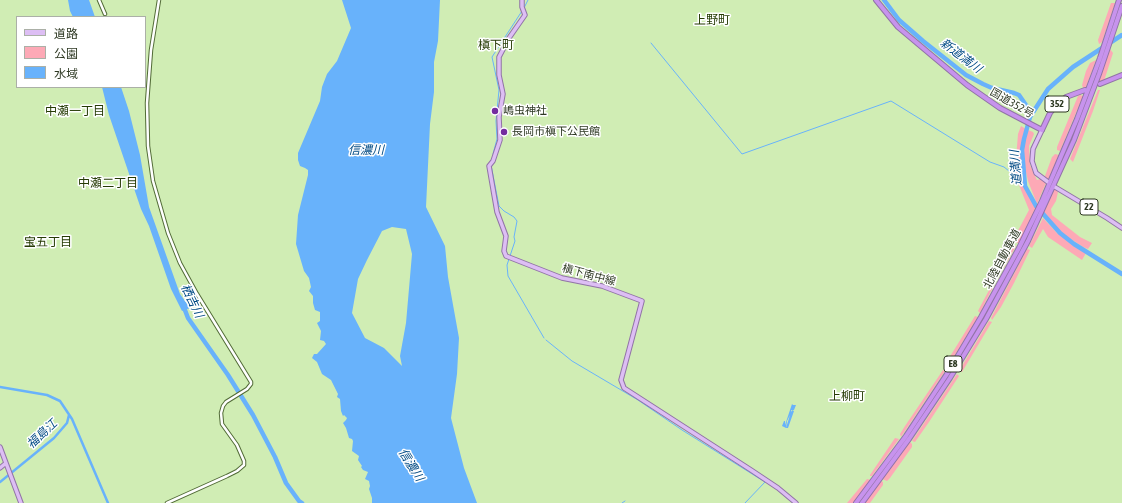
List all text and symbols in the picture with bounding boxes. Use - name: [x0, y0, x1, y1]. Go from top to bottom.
- district label: 上野町: [694, 13, 730, 27]
- legend: [16, 16, 146, 88]
- text: 道路: [54, 27, 78, 41]
- water label: 新道満川: [937, 36, 985, 76]
- district label: 槇下町: [478, 38, 514, 52]
- text: 公園: [54, 47, 78, 61]
- text: 水域: [54, 67, 78, 81]
- street label: 国道352号: [988, 85, 1036, 121]
- road number: 352: [1045, 96, 1069, 112]
- district label: 中瀬一丁目: [45, 104, 105, 118]
- place label: 嶋虫神社: [503, 104, 547, 118]
- marker: 嶋虫神社: [490, 106, 500, 116]
- place label: 長岡市槇下公民館: [512, 125, 600, 139]
- marker: 長岡市槇下公民館: [499, 127, 509, 137]
- water label: 信濃川: [348, 143, 384, 157]
- water label: 道満川: [1007, 149, 1025, 187]
- district label: 中瀬二丁目: [78, 176, 138, 190]
- road number: 22: [1080, 199, 1098, 215]
- street label: 北陸自動車道: [981, 227, 1023, 291]
- district label: 宝五丁目: [24, 235, 72, 249]
- street label: 槇下南中線: [561, 262, 617, 288]
- water label: 栖吉川: [178, 282, 206, 320]
- road number: E8: [944, 356, 962, 372]
- district label: 上柳町: [829, 389, 865, 403]
- water label: 福島江: [24, 416, 60, 452]
- water label: 信濃川: [395, 446, 427, 484]

